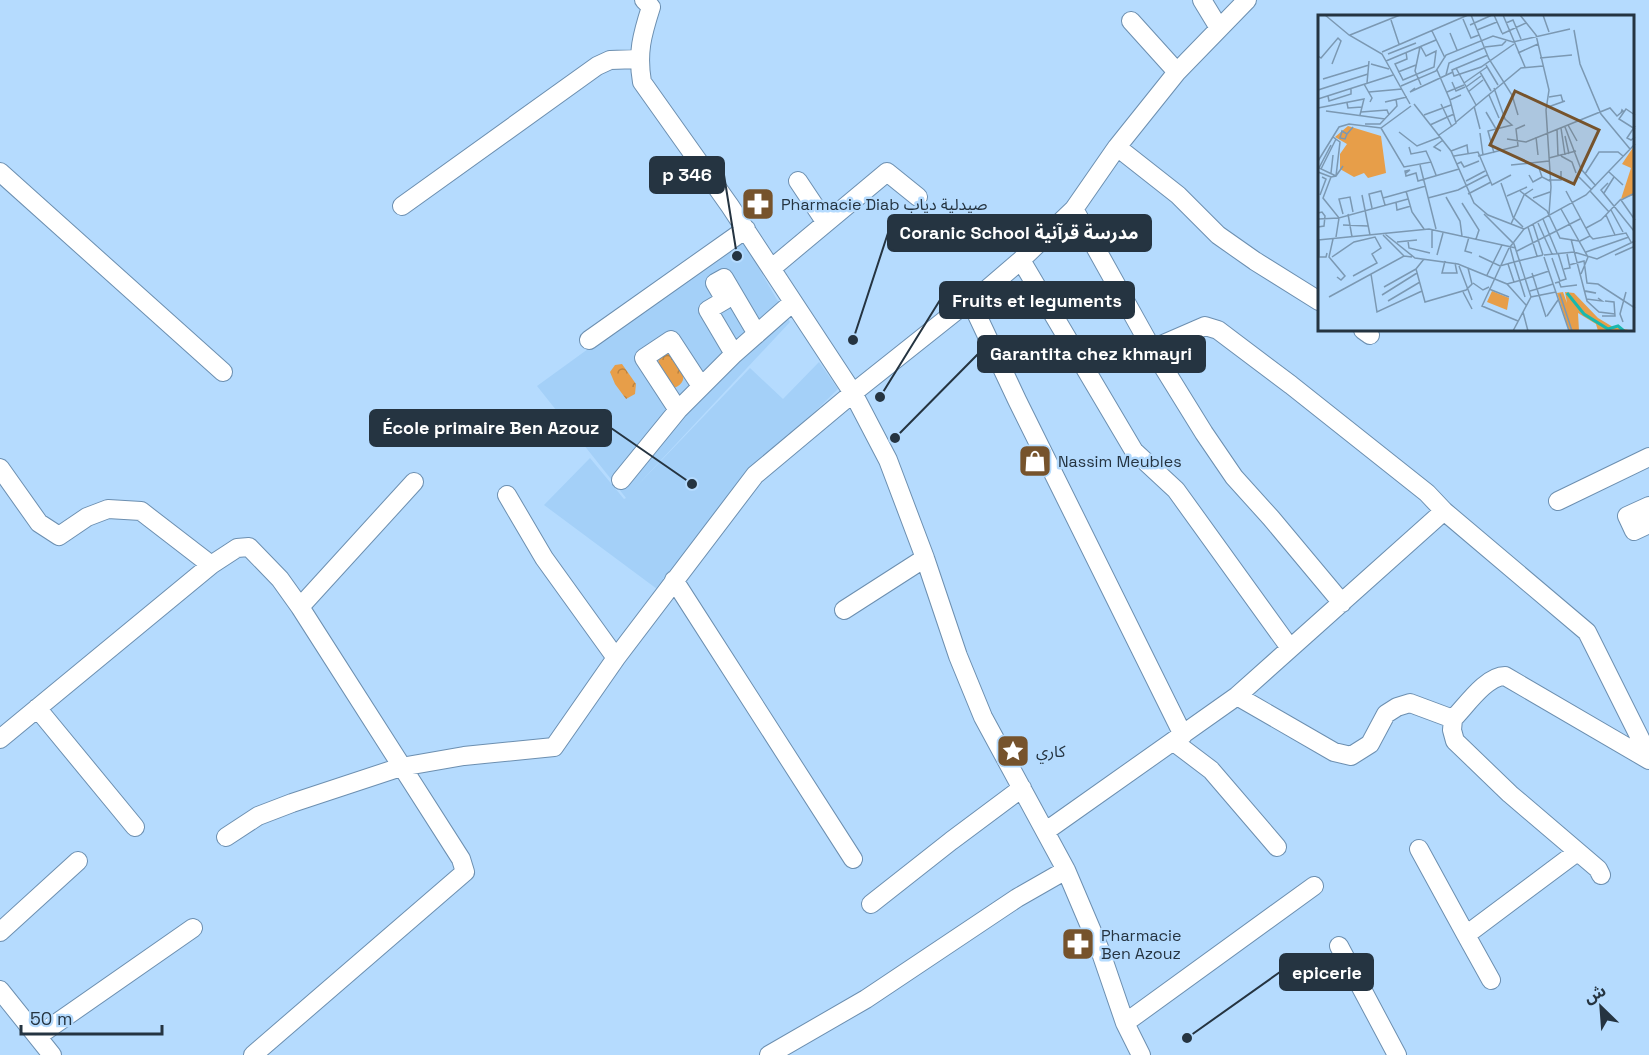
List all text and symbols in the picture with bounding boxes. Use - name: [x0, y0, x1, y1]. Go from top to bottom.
- inset map: [1318, 15, 1634, 332]
- callout: p 346: [650, 157, 724, 193]
- text: p 346: [662, 163, 712, 186]
- pharmacy icon: Pharmacie Diab صيدلية دياب: [740, 186, 776, 222]
- place label: Pharmacie Diab صيدلية دياب: [781, 194, 988, 215]
- callout: Coranic School مدرسة قرآنية: [888, 215, 1151, 251]
- text: Coranic School مدرسة قرآنية: [900, 221, 1138, 244]
- callout: Fruits et leguments: [940, 282, 1134, 318]
- text: Fruits et leguments: [952, 289, 1122, 312]
- callout: Garantita chez khmayri: [978, 336, 1205, 372]
- text: Garantita chez khmayri: [990, 342, 1192, 365]
- callout: École primaire Ben Azouz: [370, 410, 611, 446]
- text: École primaire Ben Azouz: [383, 416, 599, 439]
- shop icon: Nassim Meubles: [1017, 443, 1053, 479]
- place label: Nassim Meubles: [1058, 451, 1182, 472]
- place icon: كاري: [995, 733, 1031, 769]
- place label: كاري: [1036, 741, 1066, 764]
- place label: Pharmacie Ben Azouz: [1101, 925, 1181, 964]
- pharmacy icon: Pharmacie Ben Azouz: [1060, 926, 1096, 962]
- callout: epicerie: [1280, 954, 1373, 990]
- text: epicerie: [1292, 961, 1362, 984]
- north arrow: [1571, 977, 1631, 1037]
- text: ش: [1581, 980, 1609, 1008]
- scale bar: [21, 998, 162, 1036]
- text: 50 m: [30, 1007, 72, 1030]

